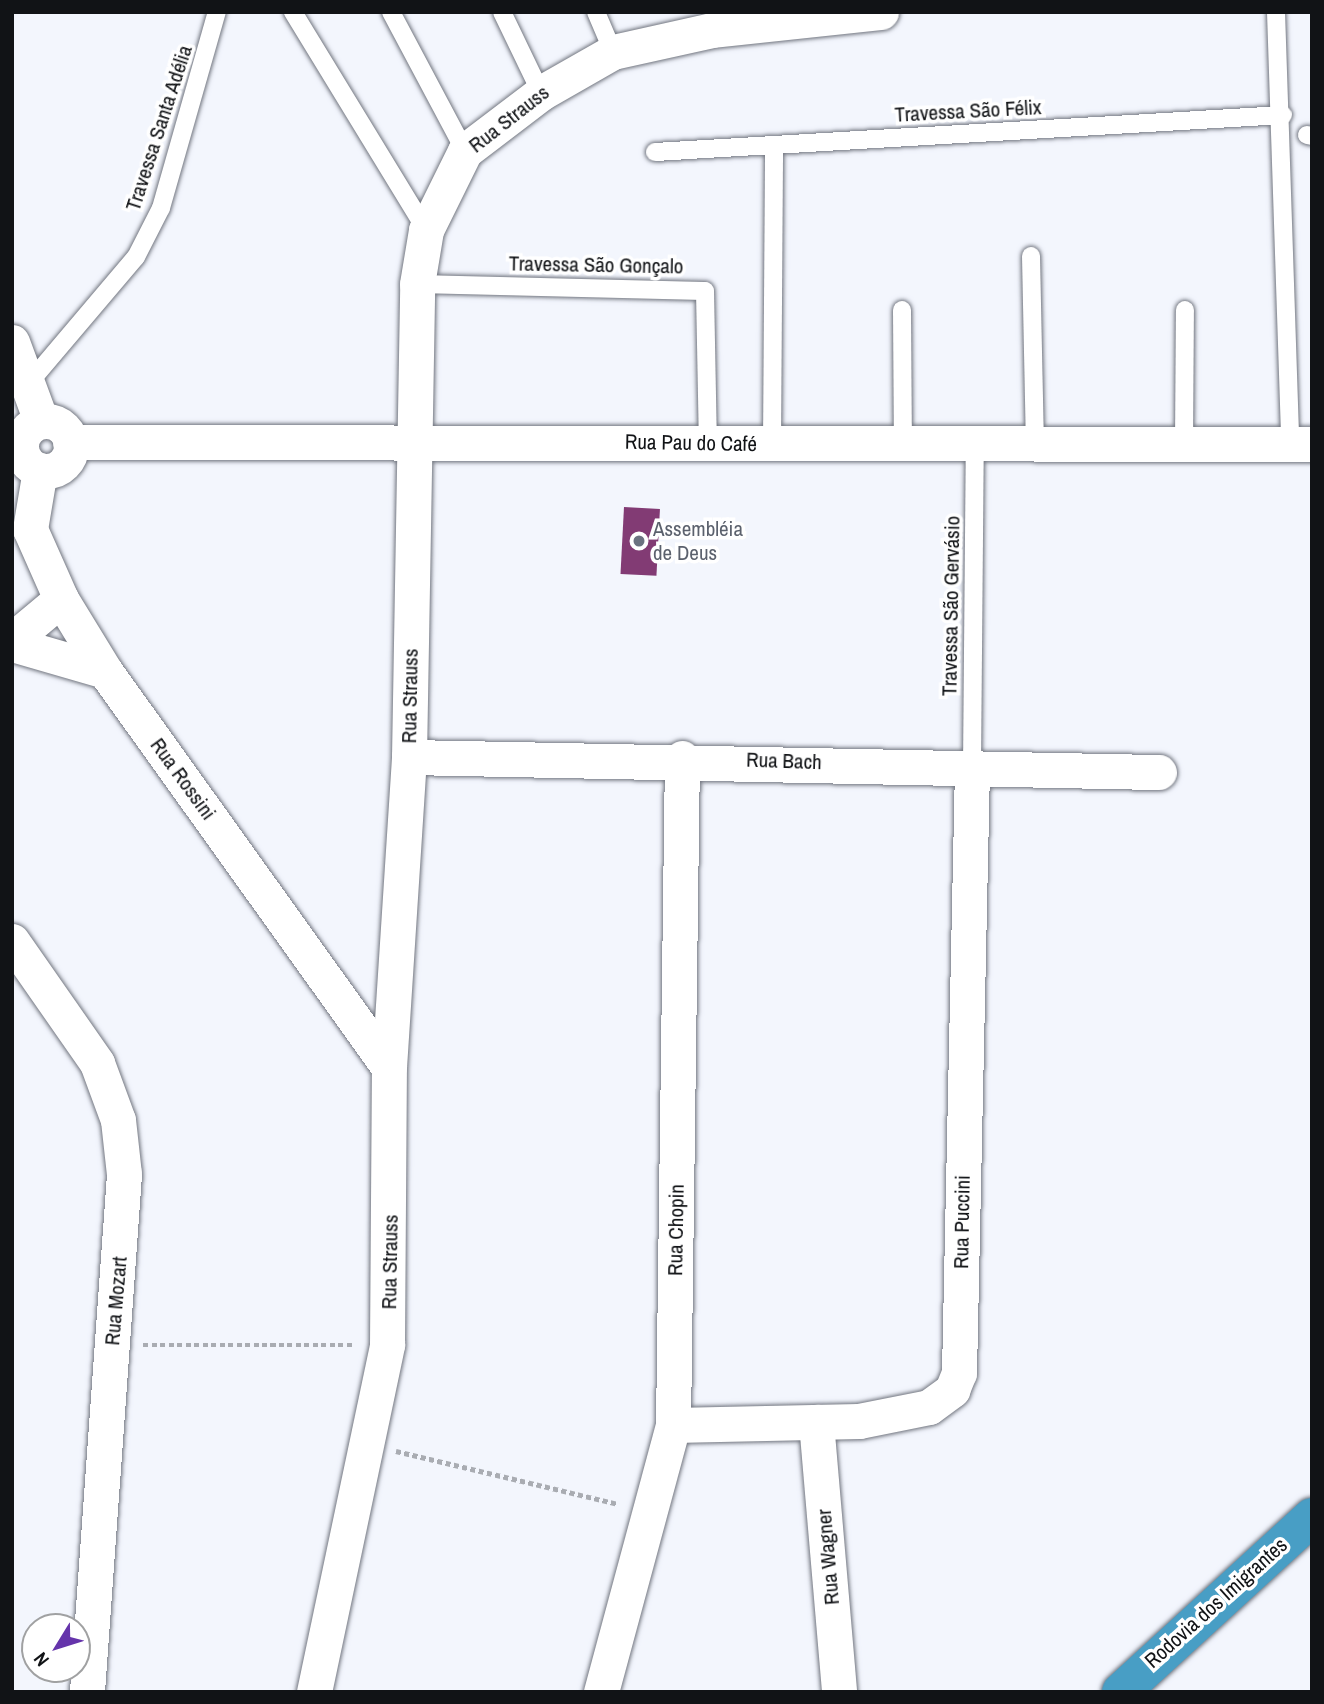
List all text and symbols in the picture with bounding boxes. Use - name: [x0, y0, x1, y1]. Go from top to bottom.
- street label: Travessa Santa Adélia: [120, 42, 198, 214]
- street label: Rua Strauss: [464, 80, 554, 158]
- street label: Travessa São Félix: [894, 95, 1042, 127]
- street label: Travessa São Gonçalo: [509, 251, 683, 279]
- street label: Rua Pau do Café: [625, 429, 757, 457]
- place label: Assembléia de Deus: [653, 516, 743, 566]
- street label: Travessa São Gervásio: [937, 516, 965, 696]
- marker: Assembléia de Deus: [631, 533, 647, 549]
- street label: Rua Strauss: [397, 648, 423, 744]
- street label: Rua Rossini: [145, 733, 221, 825]
- street label: Rua Bach: [746, 747, 822, 775]
- street label: Rua Puccini: [949, 1175, 975, 1269]
- street label: Rua Chopin: [663, 1184, 689, 1276]
- street label: Rua Strauss: [377, 1214, 403, 1310]
- street label: Rua Mozart: [100, 1256, 132, 1346]
- street label: Rua Wagner: [811, 1508, 845, 1606]
- street label: Rodovia dos Imigrantes: [1140, 1532, 1292, 1674]
- north arrow: [21, 1613, 91, 1683]
- text: N: [27, 1647, 55, 1672]

